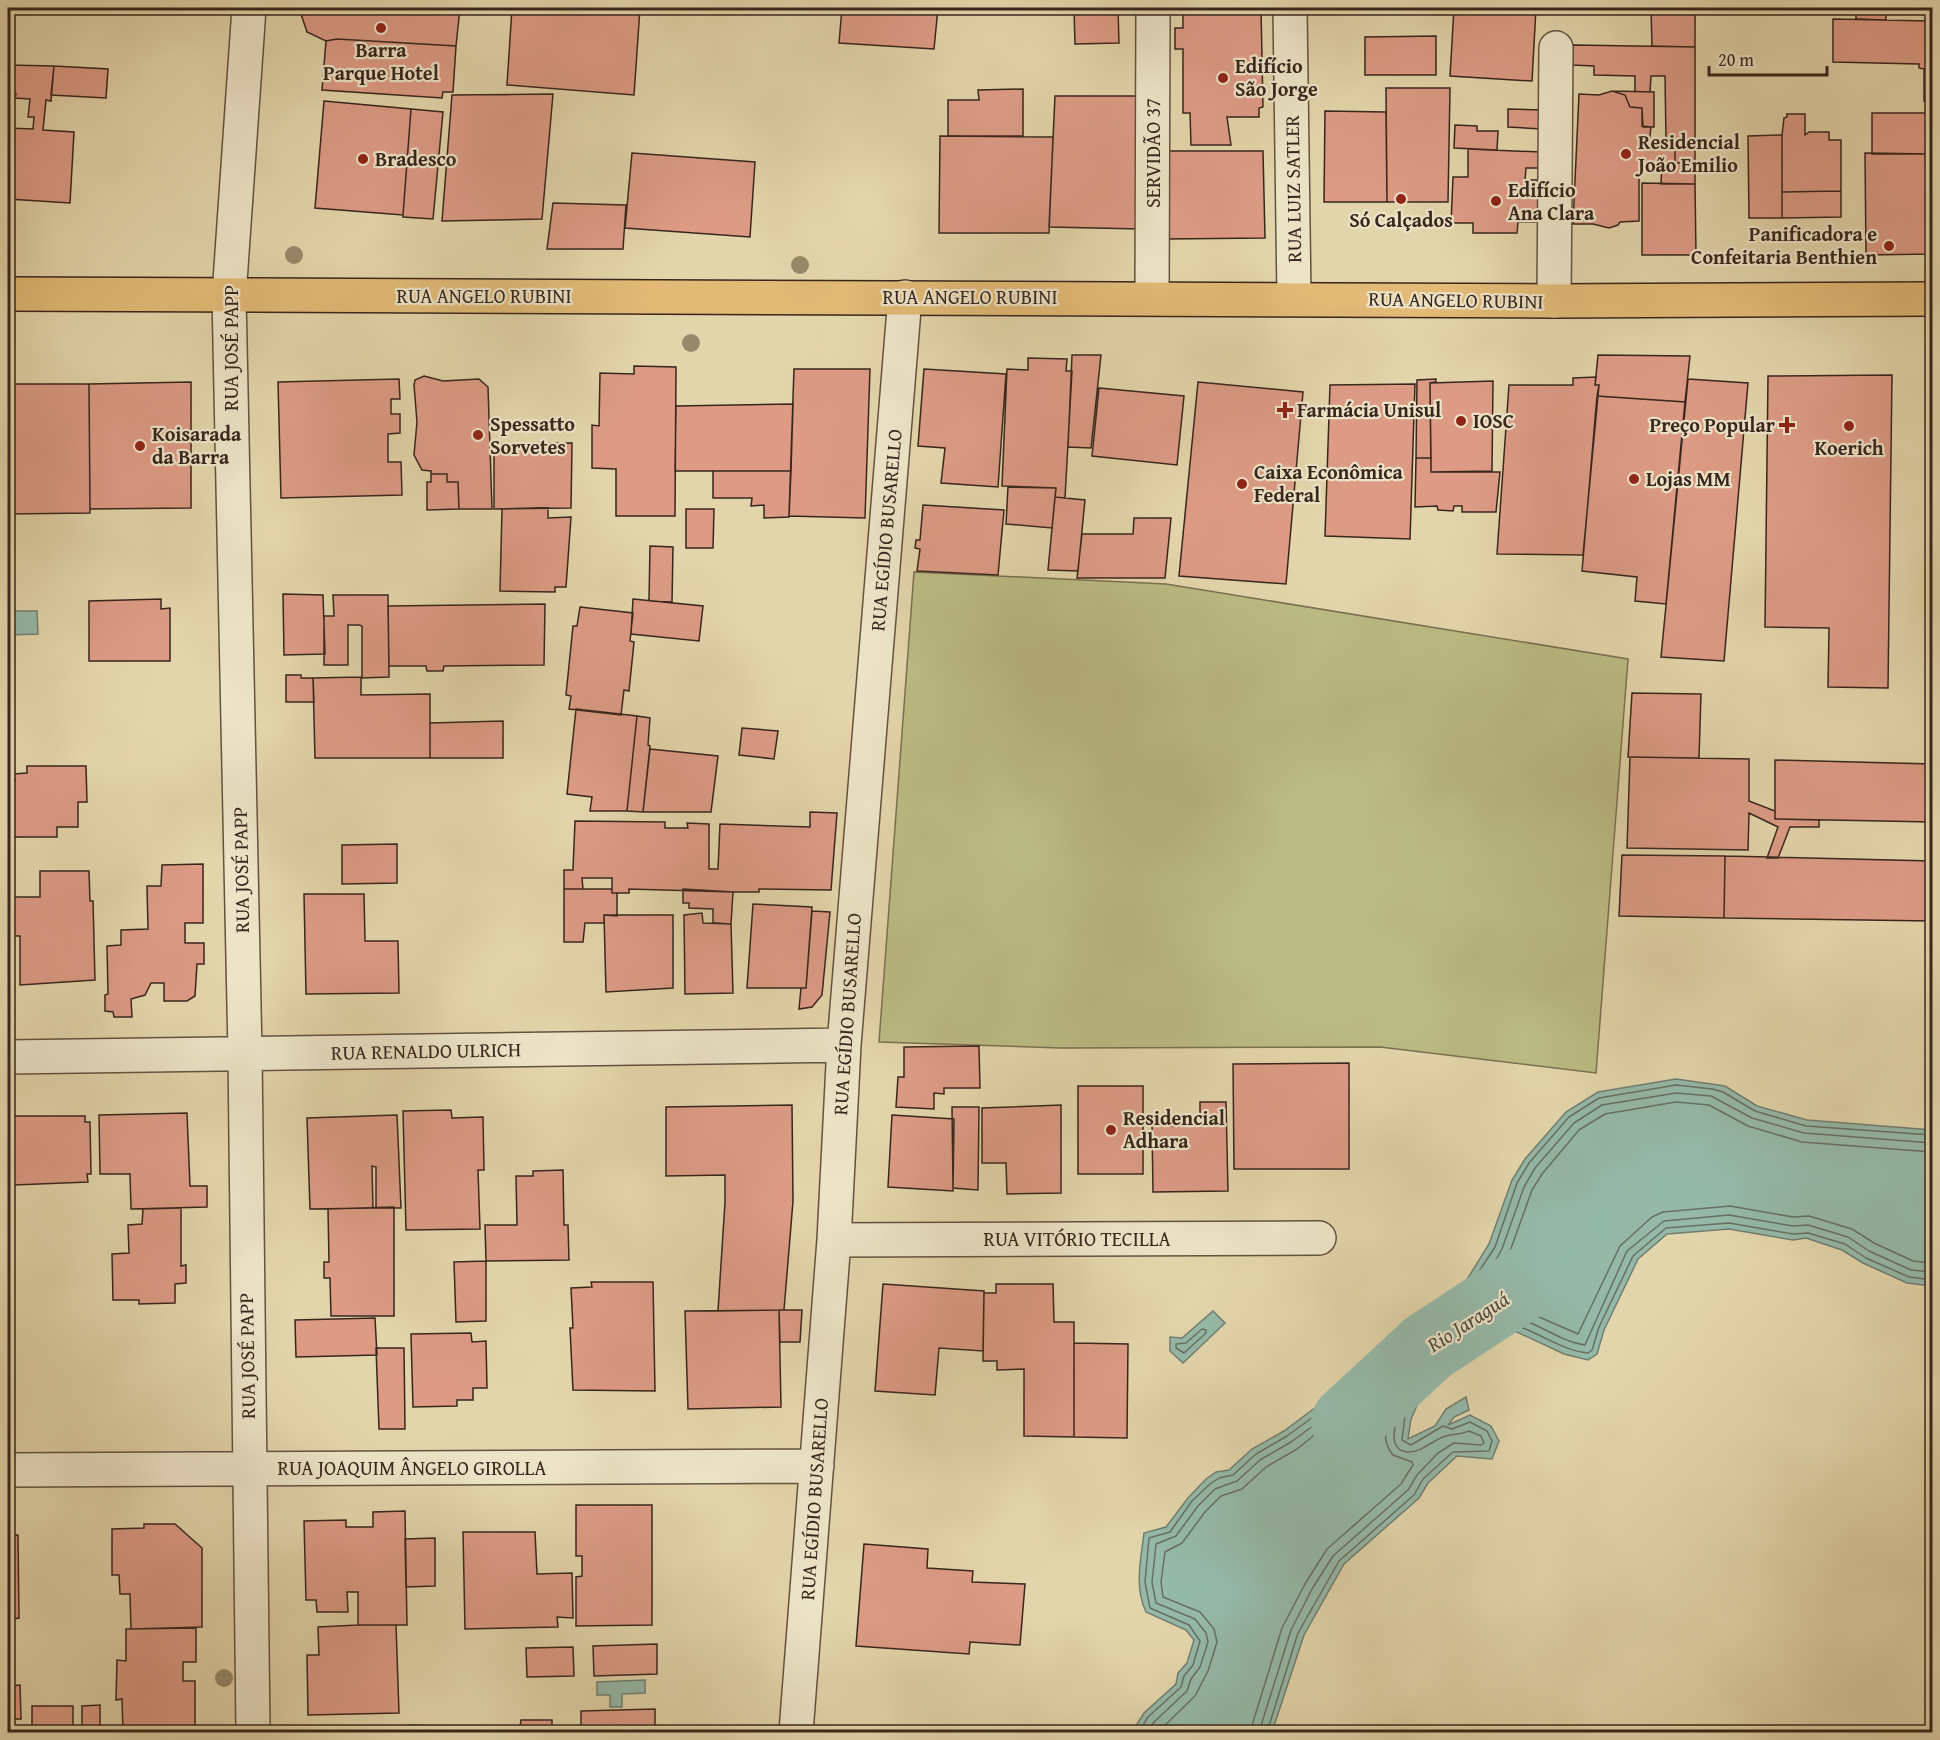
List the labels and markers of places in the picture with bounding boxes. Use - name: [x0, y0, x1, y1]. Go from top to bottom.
- marker: Barra Parque Hotel: [374, 21, 388, 35]
- place label: Barra Parque Hotel: [323, 35, 439, 87]
- place label: Edifício São Jorge: [1235, 51, 1318, 103]
- marker: Edifício São Jorge: [1216, 71, 1230, 85]
- place label: Residencial João Emilio: [1635, 127, 1740, 179]
- place label: Bradesco: [375, 144, 457, 173]
- marker: Residencial João Emilio: [1619, 147, 1633, 161]
- marker: Bradesco: [356, 152, 370, 166]
- place label: Edifício Ana Clara: [1508, 175, 1595, 227]
- marker: Só Calçados: [1394, 192, 1408, 206]
- marker: Edifício Ana Clara: [1489, 194, 1503, 208]
- place label: Só Calçados: [1349, 205, 1453, 234]
- place label: Panificadora e Confeitaria Benthien: [1691, 219, 1877, 271]
- marker: Panificadora e Confeitaria Benthien: [1882, 239, 1896, 253]
- place label: Farmácia Unisul: [1297, 395, 1441, 424]
- marker: Farmácia Unisul: [1278, 403, 1292, 417]
- place label: IOSC: [1473, 406, 1514, 435]
- place label: Spessatto Sorvetes: [490, 409, 575, 461]
- place label: Preço Popular: [1650, 410, 1775, 439]
- marker: IOSC: [1454, 414, 1468, 428]
- marker: Preço Popular: [1780, 418, 1794, 432]
- place label: Koisarada da Barra: [152, 419, 242, 471]
- marker: Koerich: [1842, 419, 1856, 433]
- marker: Spessatto Sorvetes: [471, 428, 485, 442]
- place label: Koerich: [1814, 433, 1884, 462]
- marker: Koisarada da Barra: [133, 439, 147, 453]
- place label: Caixa Econômica Federal: [1254, 457, 1404, 509]
- place label: Lojas MM: [1646, 464, 1731, 493]
- marker: Lojas MM: [1627, 472, 1641, 486]
- marker: Caixa Econômica Federal: [1235, 477, 1249, 491]
- place label: Residencial Adhara: [1123, 1103, 1225, 1155]
- marker: Residencial Adhara: [1104, 1123, 1118, 1137]

